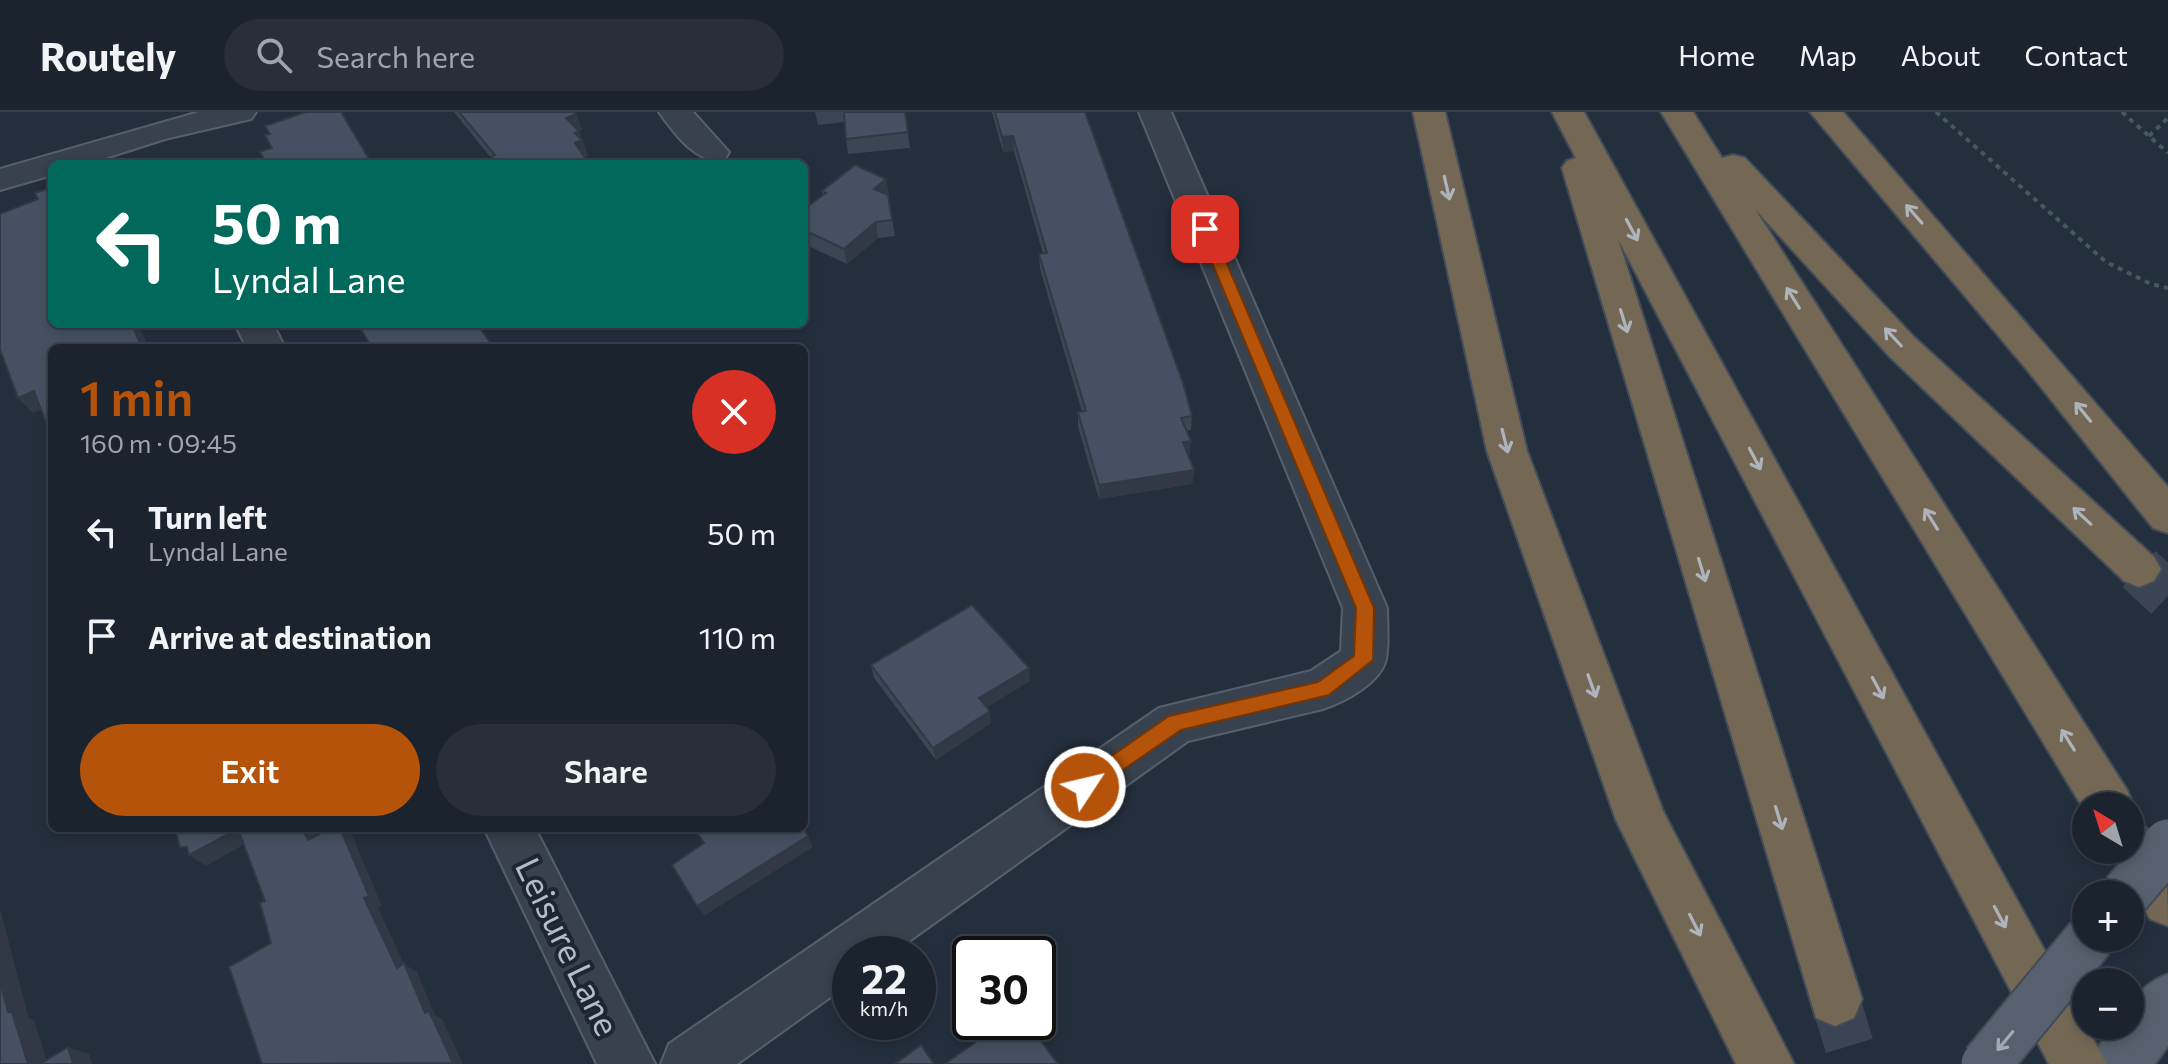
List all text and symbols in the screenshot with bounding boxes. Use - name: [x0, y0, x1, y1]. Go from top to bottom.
- search box: [224, 19, 784, 91]
- text: Routely: [40, 32, 176, 79]
- icon: search: [252, 33, 296, 77]
- text: Search here: [316, 37, 475, 74]
- text: Home: [1678, 38, 1755, 72]
- text: Map: [1799, 38, 1857, 72]
- text: About: [1901, 38, 1981, 72]
- text: Contact: [2025, 38, 2128, 72]
- one-way arrow: [1440, 175, 1455, 200]
- text: 50 m: [212, 187, 341, 256]
- icon: left: [80, 192, 184, 296]
- pin: [1171, 195, 1239, 263]
- one-way arrow: [1906, 205, 1924, 225]
- icon: arrive: [1183, 207, 1227, 251]
- one-way arrow: [1624, 218, 1640, 241]
- text: Lyndal Lane: [212, 256, 406, 300]
- one-way arrow: [1785, 288, 1802, 310]
- one-way arrow: [1618, 309, 1633, 334]
- one-way arrow: [1884, 327, 1903, 347]
- text: 1 min: [80, 367, 193, 426]
- button: close: [692, 370, 776, 454]
- one-way arrow: [2074, 403, 2092, 423]
- text: 160 m · 09:45: [80, 427, 237, 458]
- one-way arrow: [1498, 428, 1513, 454]
- one-way arrow: [1748, 446, 1764, 470]
- text: Turn left: [148, 498, 267, 535]
- one-way arrow: [2073, 507, 2092, 526]
- one-way arrow: [1922, 508, 1938, 531]
- icon: left: [80, 510, 124, 554]
- text: 50 m: [707, 514, 776, 551]
- text: Lyndal Lane: [148, 535, 288, 566]
- one-way arrow: [1695, 557, 1710, 582]
- icon: arrive: [80, 614, 124, 658]
- text: Arrive at destination: [148, 618, 432, 655]
- text: 110 m: [699, 618, 776, 655]
- one-way arrow: [1586, 673, 1600, 698]
- one-way arrow: [1870, 676, 1886, 699]
- button: Exit: [80, 724, 420, 816]
- button: Share: [436, 724, 776, 816]
- one-way arrow: [2060, 729, 2076, 752]
- position arrow: [1043, 745, 1127, 829]
- north arrow: [2072, 792, 2144, 864]
- map controls: [2072, 792, 2144, 1040]
- one-way arrow: [1773, 805, 1787, 830]
- street label: Leisure Lane: [508, 850, 630, 1042]
- button: +: [2072, 880, 2144, 952]
- one-way arrow: [1993, 905, 2009, 929]
- one-way arrow: [1687, 912, 1703, 936]
- speed limit sign: 30: [952, 936, 1056, 1040]
- text: 22: [861, 953, 907, 1002]
- button: −: [2072, 968, 2144, 1040]
- text: km/h: [860, 996, 908, 1020]
- one-way arrow: [1996, 1030, 2013, 1051]

